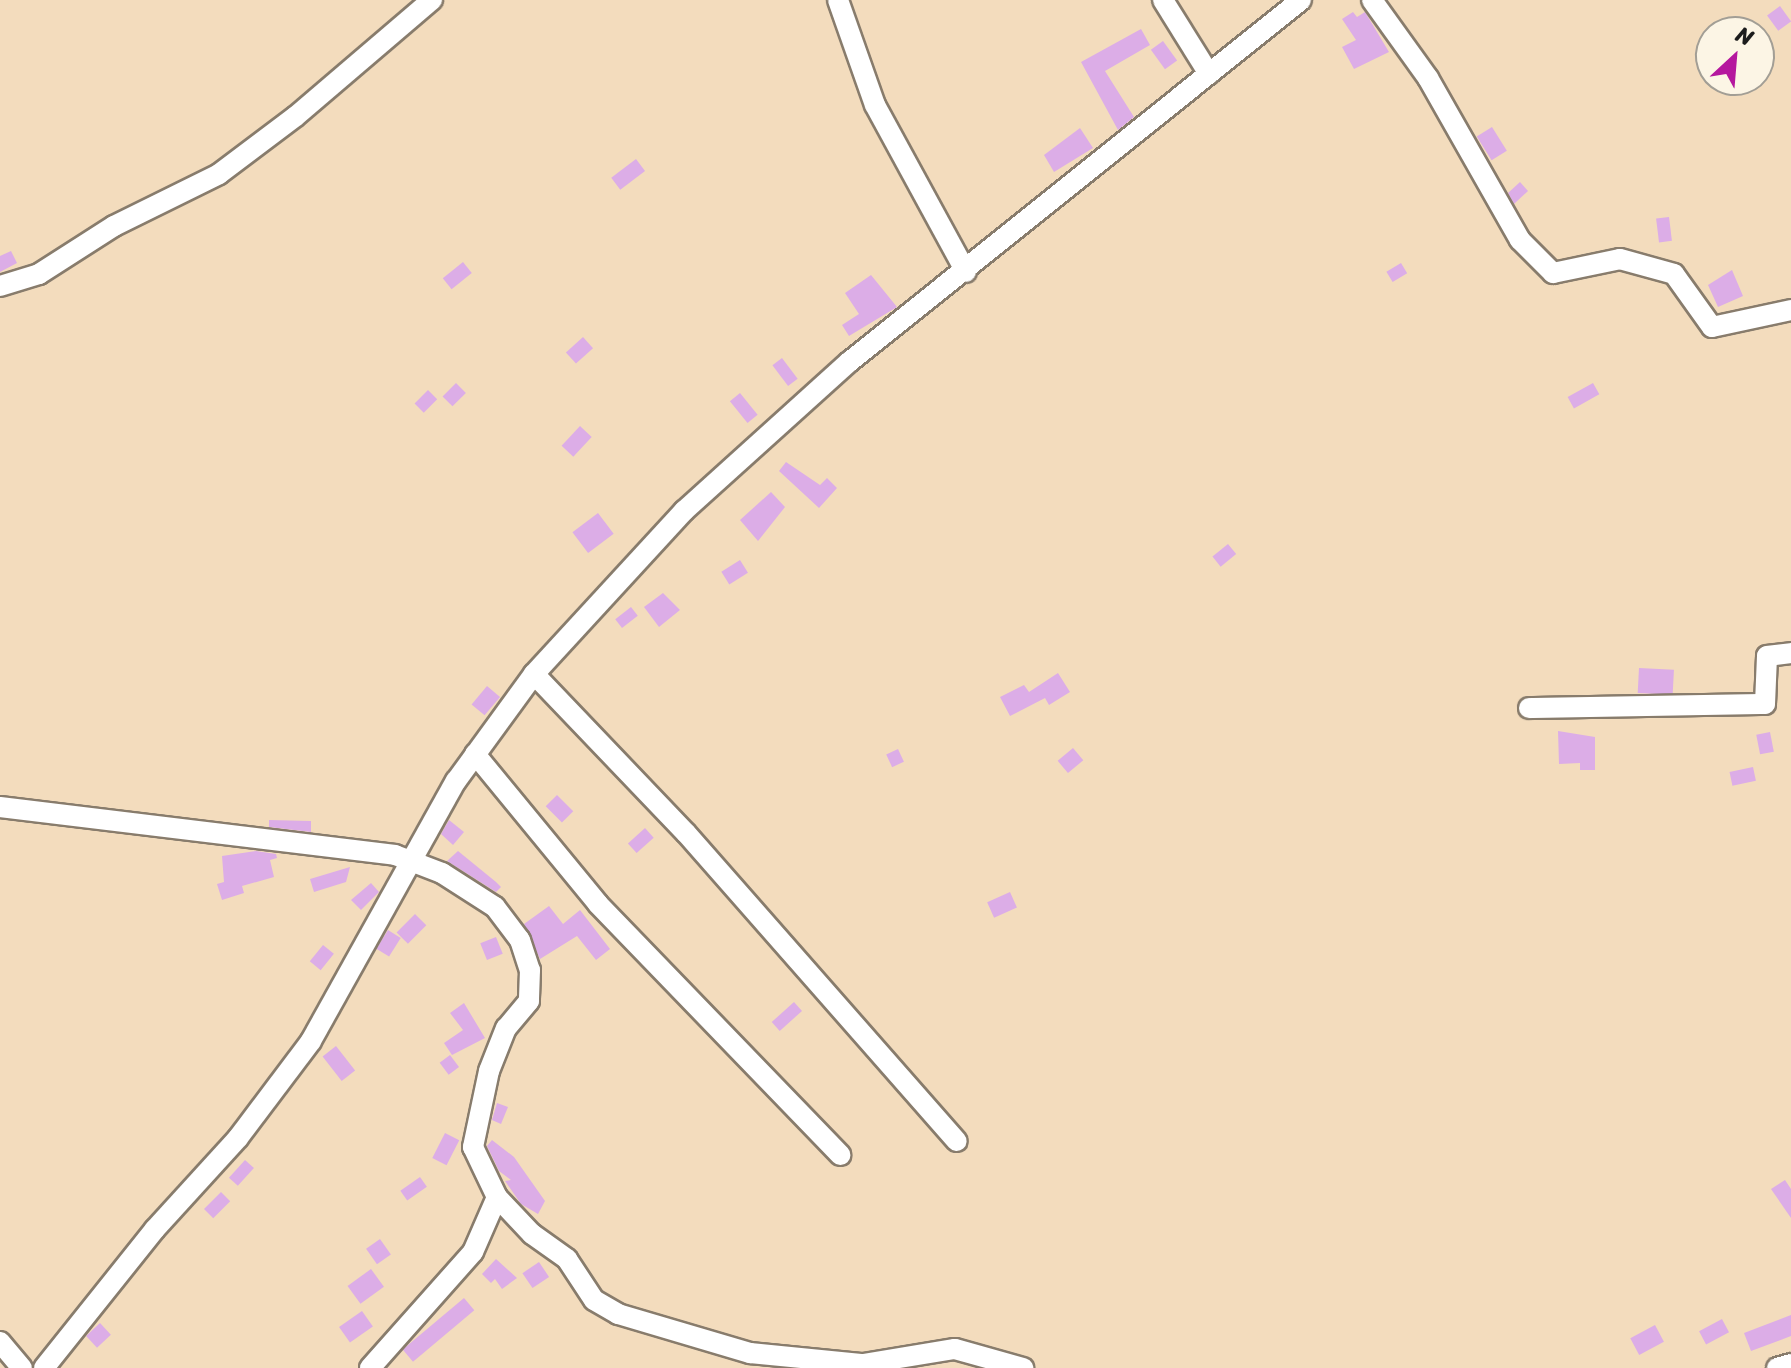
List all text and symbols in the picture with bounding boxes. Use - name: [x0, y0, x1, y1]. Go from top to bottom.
- text: N: [1729, 15, 1760, 57]
- north arrow: [1695, 16, 1775, 96]

